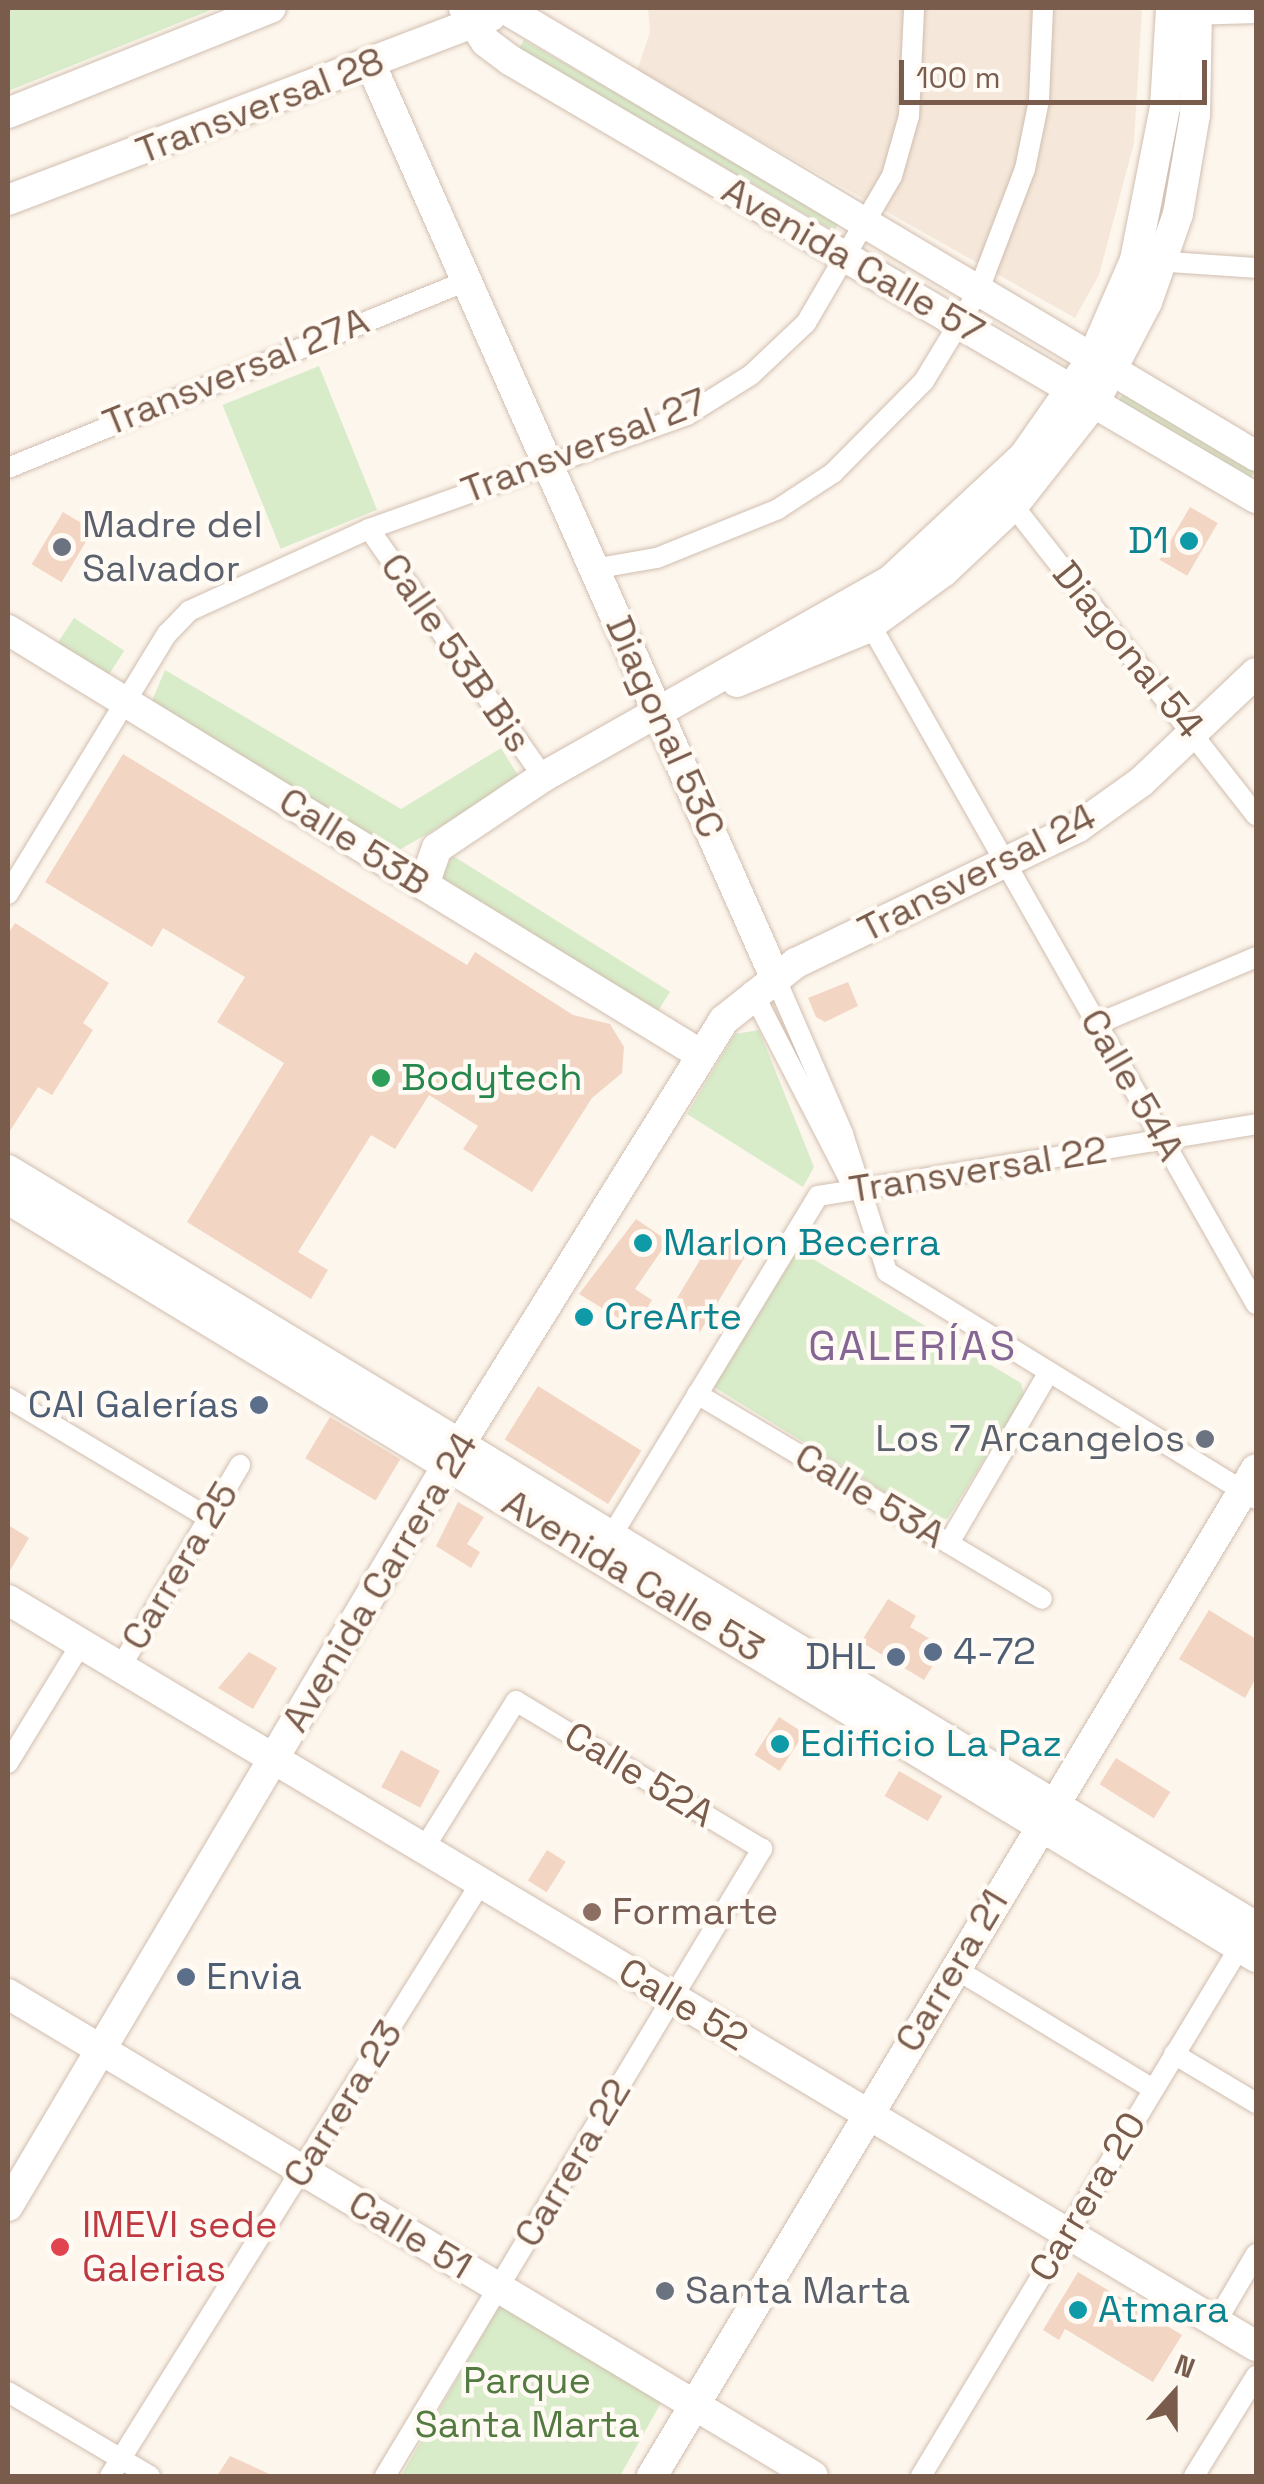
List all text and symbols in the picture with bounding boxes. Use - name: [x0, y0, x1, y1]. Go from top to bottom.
- street label: Transversal 28: [130, 38, 390, 174]
- scale bar: [904, 40, 1212, 102]
- text: 100 m: [916, 58, 1001, 97]
- street label: Avenida Calle 57: [714, 167, 992, 355]
- street label: Transversal 27A: [96, 298, 376, 446]
- street label: Transversal 27: [455, 378, 713, 514]
- place label: Madre del Salvador: [82, 502, 263, 592]
- place label: D1: [1128, 518, 1169, 564]
- marker: D1: [1178, 530, 1200, 552]
- marker: Madre del Salvador: [51, 536, 73, 558]
- street label: Calle 53B Bis: [371, 545, 541, 761]
- street label: Diagonal 54: [1043, 552, 1213, 748]
- street label: Diagonal 53C: [596, 609, 734, 845]
- street label: Calle 53B: [271, 778, 437, 906]
- street label: Transversal 24: [851, 794, 1103, 952]
- street label: Calle 54A: [1070, 1001, 1194, 1169]
- place label: Bodytech: [401, 1055, 583, 1101]
- marker: Bodytech: [370, 1067, 392, 1089]
- street label: Transversal 22: [846, 1127, 1110, 1213]
- place label: Marlon Becerra: [663, 1220, 941, 1266]
- marker: Marlon Becerra: [632, 1232, 654, 1254]
- place label: CreArte: [604, 1294, 742, 1340]
- marker: CreArte: [573, 1306, 595, 1328]
- district label: GALERÍAS: [808, 1321, 1018, 1371]
- place label: CAI Galerías: [28, 1382, 239, 1428]
- marker: CAI Galerías: [248, 1394, 270, 1416]
- place label: Los 7 Arcangelos: [875, 1416, 1185, 1462]
- street label: Avenida Carrera 24: [272, 1424, 488, 1740]
- marker: Los 7 Arcangelos: [1194, 1428, 1216, 1450]
- street label: Calle 53A: [787, 1434, 953, 1558]
- street label: Carrera 25: [112, 1474, 248, 1658]
- street label: Avenida Calle 53: [494, 1480, 772, 1672]
- place label: 4-72: [953, 1629, 1036, 1675]
- place label: DHL: [805, 1634, 876, 1680]
- marker: 4-72: [922, 1641, 944, 1663]
- marker: DHL: [885, 1646, 907, 1668]
- street label: Calle 52A: [556, 1713, 722, 1837]
- place label: Edificio La Paz: [800, 1721, 1062, 1767]
- marker: Edificio La Paz: [769, 1733, 791, 1755]
- street label: Carrera 21: [886, 1882, 1018, 2060]
- place label: Formarte: [612, 1889, 778, 1935]
- marker: Formarte: [581, 1901, 603, 1923]
- street label: Calle 52: [610, 1949, 756, 2061]
- place label: Envia: [206, 1954, 302, 2000]
- marker: Envia: [175, 1966, 197, 1988]
- street label: Carrera 23: [274, 2012, 412, 2196]
- street label: Carrera 22: [505, 2071, 641, 2255]
- street label: Carrera 20: [1020, 2104, 1156, 2290]
- street label: Calle 51: [340, 2181, 480, 2289]
- place label: IMEVI sede Galerias: [82, 2202, 278, 2292]
- marker: IMEVI sede Galerias: [47, 2234, 73, 2260]
- place label: Santa Marta: [685, 2268, 910, 2314]
- marker: Santa Marta: [654, 2280, 676, 2302]
- place label: Atmara: [1098, 2287, 1229, 2333]
- marker: Atmara: [1067, 2299, 1089, 2321]
- north arrow: [1124, 2344, 1224, 2444]
- text: N: [1170, 2346, 1200, 2386]
- park label: Parque Santa Marta: [414, 2358, 640, 2448]

